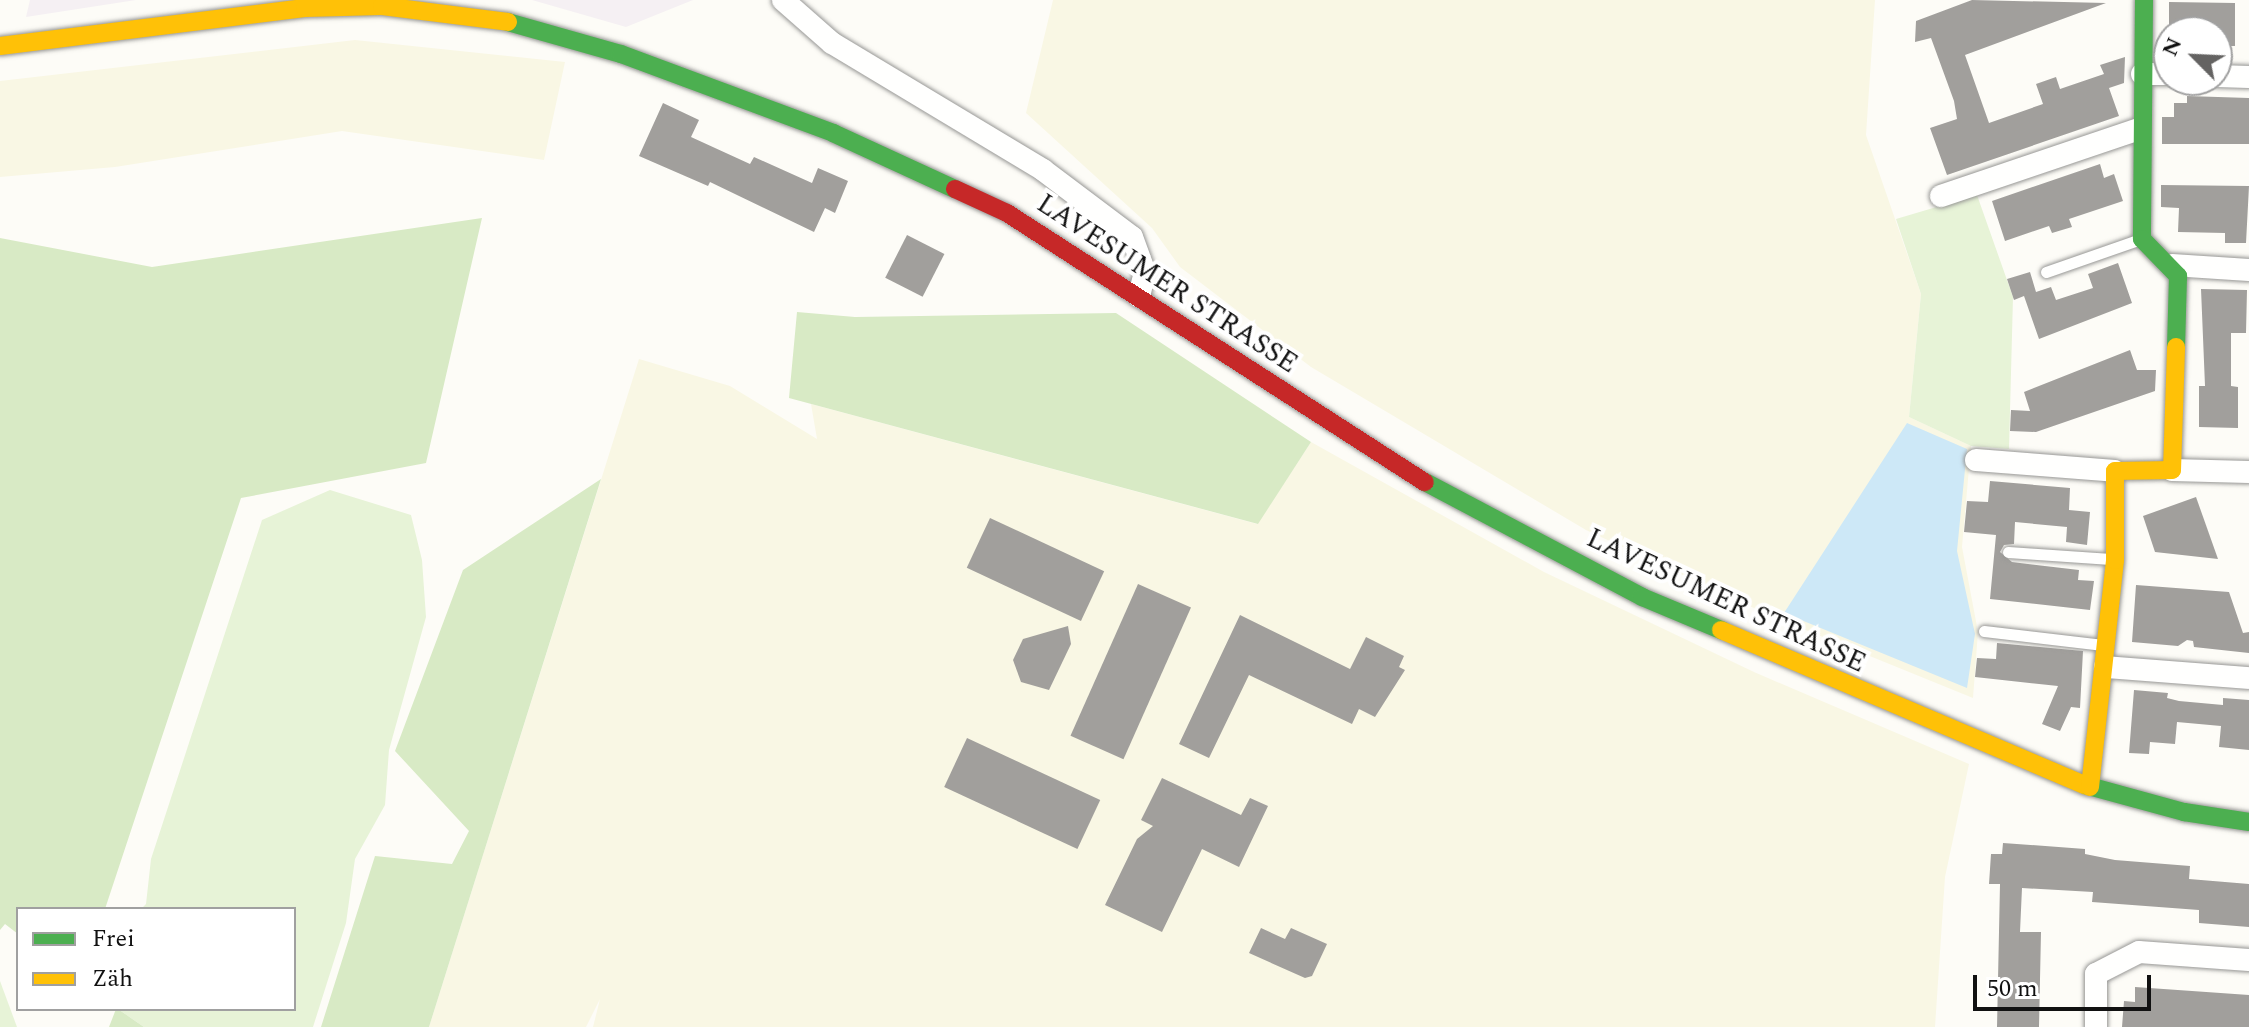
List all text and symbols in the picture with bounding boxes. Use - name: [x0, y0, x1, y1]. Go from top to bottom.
- north arrow: [2153, 16, 2233, 96]
- text: N: [2154, 32, 2191, 62]
- street label: LAVESUMER STRASSE: [1030, 187, 1304, 381]
- street label: LAVESUMER STRASSE: [1581, 521, 1871, 681]
- legend: [16, 907, 296, 1011]
- text: Frei: [92, 921, 135, 957]
- scale bar: [1977, 959, 2155, 1009]
- text: Zäh: [92, 961, 133, 997]
- text: 50 m: [1987, 971, 2038, 1007]

